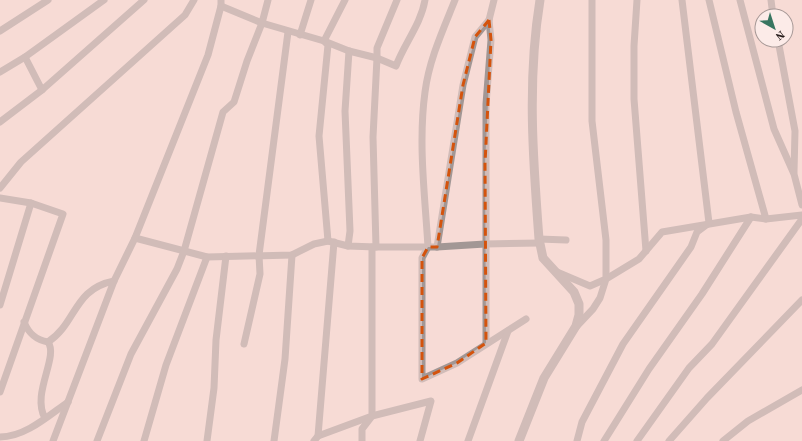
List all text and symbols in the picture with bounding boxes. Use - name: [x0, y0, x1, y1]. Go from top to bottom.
- north arrow: [754, 8, 794, 48]
- text: N: [772, 27, 788, 44]

